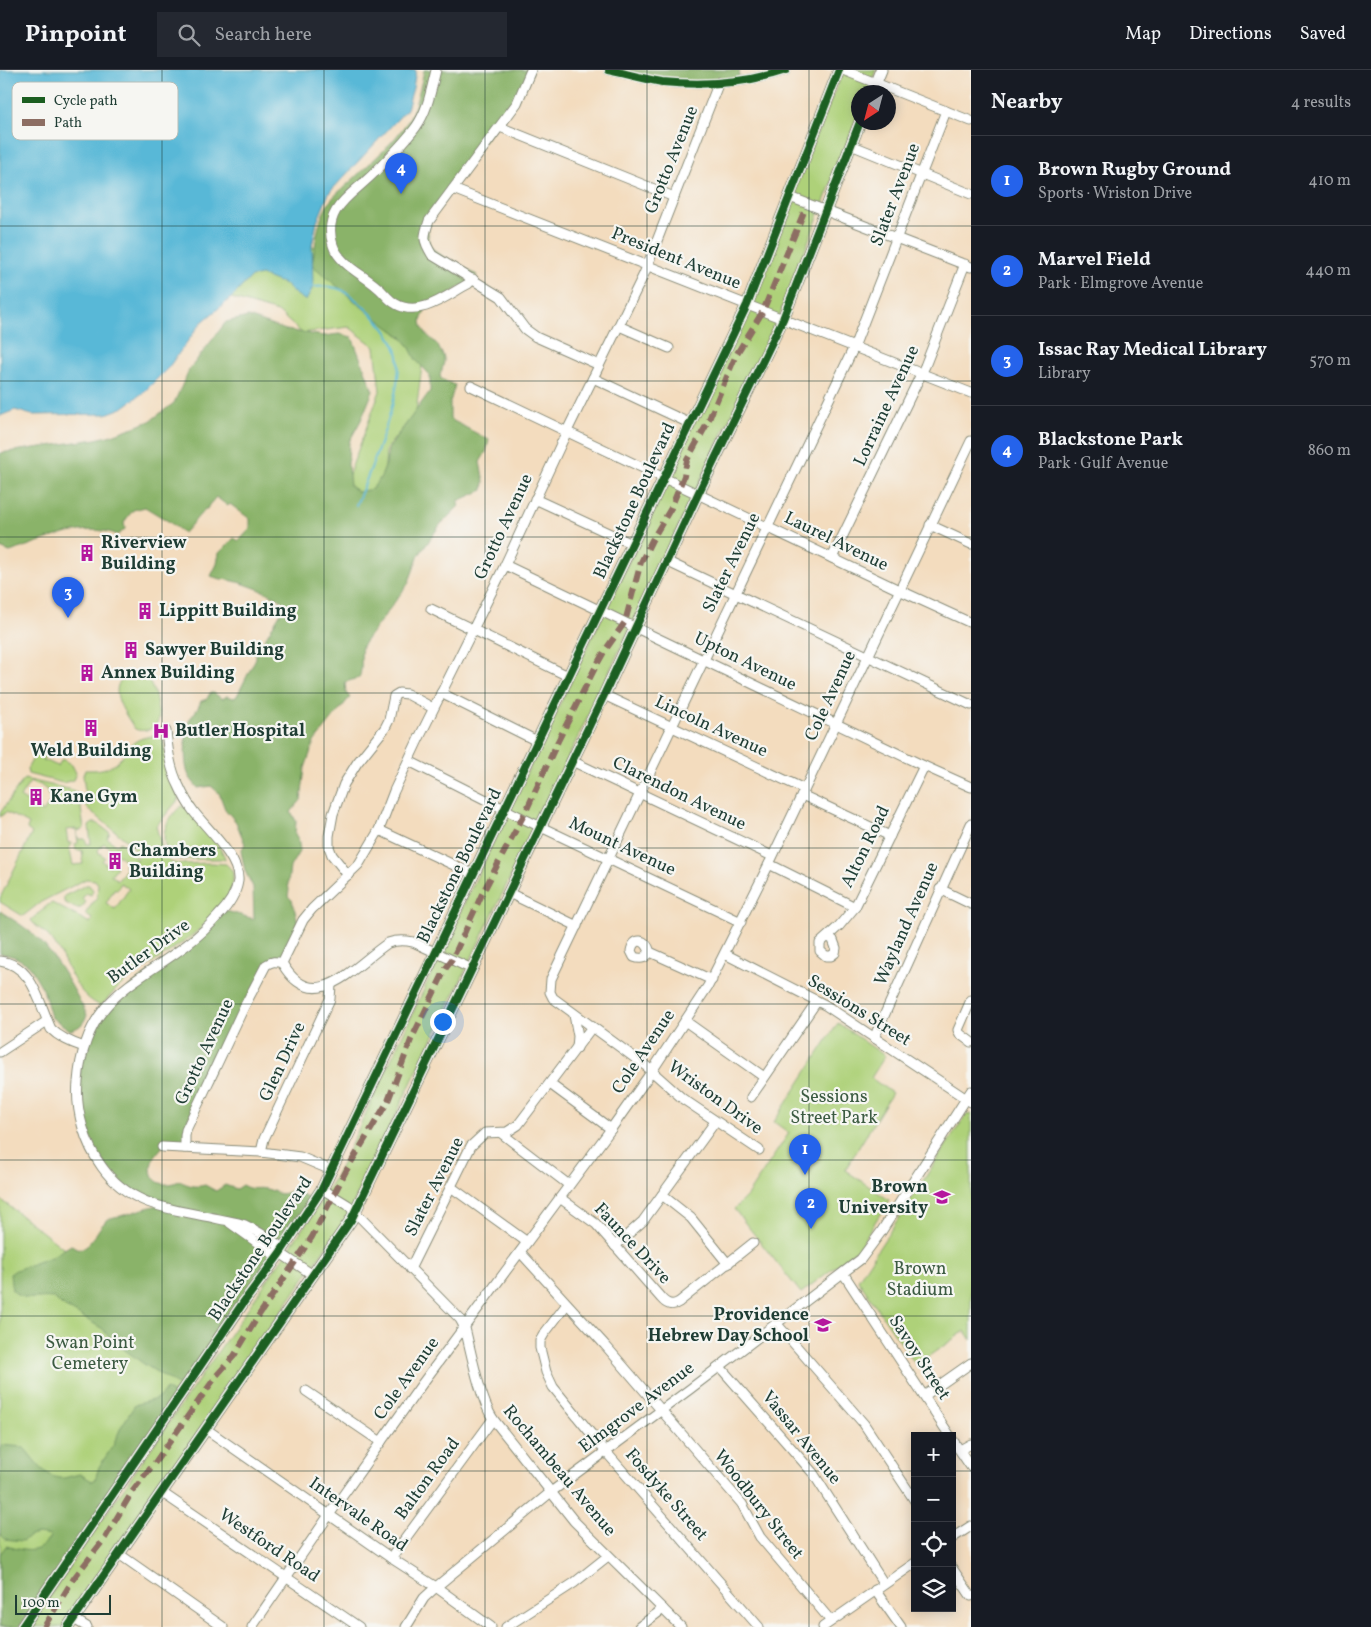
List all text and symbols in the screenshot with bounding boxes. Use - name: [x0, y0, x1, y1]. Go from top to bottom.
- search box: [157, 12, 507, 57]
- text: Pinpoint: [25, 18, 127, 52]
- icon: search: [175, 21, 203, 49]
- text: Search here: [215, 22, 312, 48]
- text: Map: [1125, 22, 1161, 47]
- text: Directions: [1189, 22, 1272, 47]
- text: Saved: [1300, 22, 1346, 47]
- legend: [12, 82, 178, 140]
- north arrow: [851, 85, 896, 130]
- text: Nearby: [991, 88, 1062, 117]
- text: Cycle path: [54, 92, 118, 111]
- text: 4 results: [1291, 92, 1351, 114]
- street label: Grotto Avenue: [639, 102, 705, 218]
- text: Path: [54, 114, 82, 133]
- street label: Slater Avenue: [865, 140, 927, 250]
- pin: 4: [385, 153, 417, 194]
- text: Brown Rugby Ground: [1038, 157, 1231, 183]
- text: 1: [1004, 170, 1010, 192]
- text: 410 m: [1308, 170, 1351, 192]
- text: Sports · Wriston Drive: [1038, 183, 1192, 205]
- street label: President Avenue: [607, 222, 745, 296]
- text: Marvel Field: [1038, 247, 1151, 273]
- text: 2: [1003, 260, 1011, 282]
- text: 440 m: [1305, 260, 1351, 282]
- text: Park · Elmgrove Avenue: [1038, 273, 1203, 295]
- text: Issac Ray Medical Library: [1038, 337, 1267, 363]
- street label: Lorraine Avenue: [848, 341, 926, 471]
- text: 3: [1003, 350, 1011, 372]
- text: 570 m: [1309, 350, 1351, 372]
- text: Library: [1038, 363, 1091, 385]
- street label: Blackstone Boulevard: [588, 419, 682, 583]
- text: Blackstone Park: [1038, 427, 1183, 453]
- text: 4: [1002, 440, 1012, 462]
- text: 860 m: [1308, 440, 1351, 462]
- text: Park · Gulf Avenue: [1038, 453, 1168, 475]
- street label: Grotto Avenue: [468, 470, 540, 584]
- street label: Laurel Avenue: [780, 506, 892, 578]
- street label: Slater Avenue: [697, 509, 767, 617]
- place label: Riverview Building: [101, 531, 187, 577]
- building icon: Riverview Building: [77, 543, 97, 563]
- pin: 3: [52, 577, 84, 618]
- place label: Lippitt Building: [159, 599, 297, 624]
- building icon: Lippitt Building: [135, 601, 155, 621]
- street label: Upton Avenue: [689, 626, 801, 698]
- place label: Sawyer Building: [145, 638, 284, 663]
- building icon: Sawyer Building: [121, 640, 141, 660]
- street label: Cole Avenue: [799, 647, 863, 745]
- place label: Annex Building: [101, 661, 235, 686]
- building icon: Annex Building: [77, 663, 97, 683]
- street label: Lincoln Avenue: [650, 690, 772, 764]
- building icon: Weld Building: [81, 718, 101, 738]
- place label: Butler Hospital: [175, 719, 305, 744]
- hospital icon: Butler Hospital: [151, 721, 171, 741]
- place label: Weld Building: [31, 739, 152, 764]
- street label: Clarendon Avenue: [608, 751, 750, 837]
- street label: Blackstone Boulevard: [411, 784, 509, 948]
- place label: Kane Gym: [50, 785, 138, 810]
- building icon: Kane Gym: [26, 787, 46, 807]
- street label: Alton Road: [835, 802, 897, 892]
- street label: Mount Avenue: [564, 811, 680, 883]
- place label: Chambers Building: [129, 839, 216, 885]
- building icon: Chambers Building: [105, 851, 125, 871]
- street label: Wayland Avenue: [869, 858, 945, 990]
- street label: Butler Drive: [103, 913, 195, 991]
- street label: Sessions Street: [802, 969, 916, 1053]
- street label: Grotto Avenue: [169, 995, 241, 1109]
- street label: Cole Avenue: [606, 1005, 682, 1099]
- your location: [430, 1009, 456, 1035]
- street label: Glen Drive: [254, 1018, 312, 1106]
- street label: Wriston Drive: [662, 1055, 768, 1141]
- park label: Sessions Street Park: [790, 1085, 878, 1131]
- street label: Slater Avenue: [399, 1133, 471, 1241]
- pin: 1: [789, 1134, 821, 1175]
- street label: Blackstone Boulevard: [203, 1171, 319, 1327]
- place label: Brown University: [839, 1175, 928, 1221]
- school or university icon: Brown University: [932, 1187, 952, 1207]
- pin: 2: [795, 1188, 827, 1229]
- street label: Faunce Drive: [588, 1198, 676, 1290]
- park label: Brown Stadium: [887, 1257, 954, 1303]
- place label: Providence Hebrew Day School: [648, 1303, 809, 1349]
- street label: Savoy Street: [882, 1310, 956, 1406]
- school or university icon: Providence Hebrew Day School: [813, 1315, 833, 1335]
- park label: Swan Point Cemetery: [45, 1331, 135, 1377]
- street label: Cole Avenue: [368, 1332, 446, 1426]
- street label: Elmgrove Avenue: [574, 1356, 700, 1460]
- street label: Vassar Avenue: [755, 1386, 847, 1490]
- street label: Rochambeau Avenue: [496, 1400, 622, 1542]
- map controls: [911, 1432, 956, 1612]
- button: +: [911, 1432, 956, 1477]
- street label: Balton Road: [390, 1433, 466, 1525]
- street label: Fosdyke Street: [619, 1443, 713, 1547]
- street label: Woodbury Street: [707, 1445, 809, 1565]
- street label: Intervale Road: [303, 1472, 413, 1558]
- button: −: [911, 1477, 956, 1522]
- street label: Westford Road: [214, 1503, 324, 1589]
- button: locate: [911, 1522, 956, 1567]
- button: layers: [911, 1567, 956, 1612]
- scale bar: [15, 1592, 111, 1615]
- text: 100 m: [22, 1594, 60, 1613]

